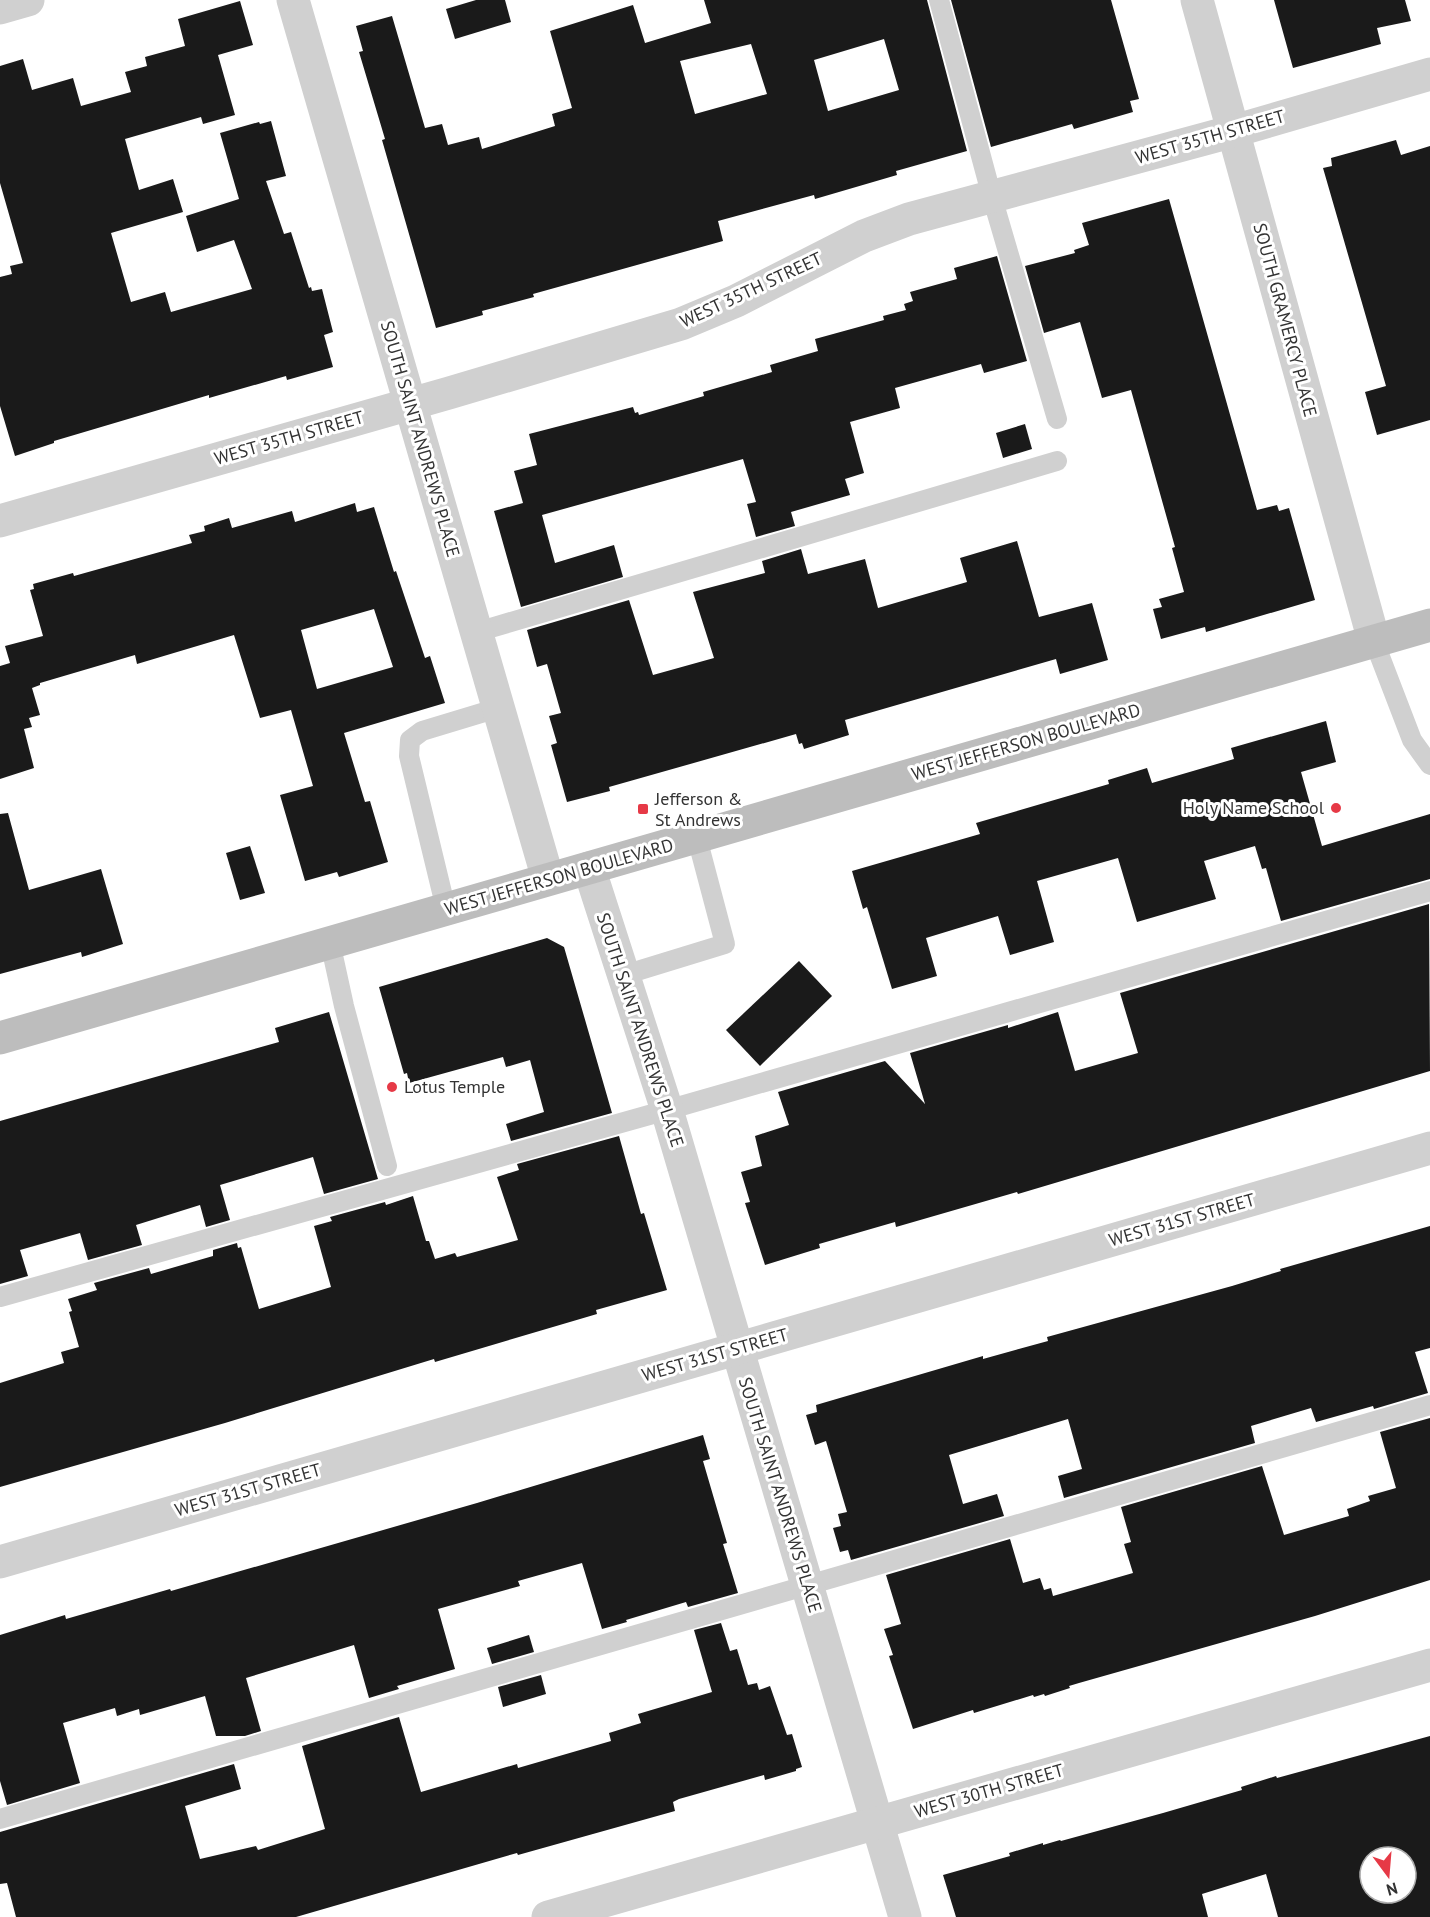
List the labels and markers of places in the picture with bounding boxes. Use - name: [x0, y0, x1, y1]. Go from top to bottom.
- place label: Jefferson & St Andrews: [654, 787, 742, 831]
- place label: Holy Name School: [1183, 796, 1325, 819]
- marker: Holy Name School: [1329, 801, 1343, 815]
- marker: Jefferson & St Andrews: [636, 802, 650, 816]
- place label: Lotus Temple: [404, 1075, 505, 1098]
- marker: Lotus Temple: [385, 1080, 399, 1094]

